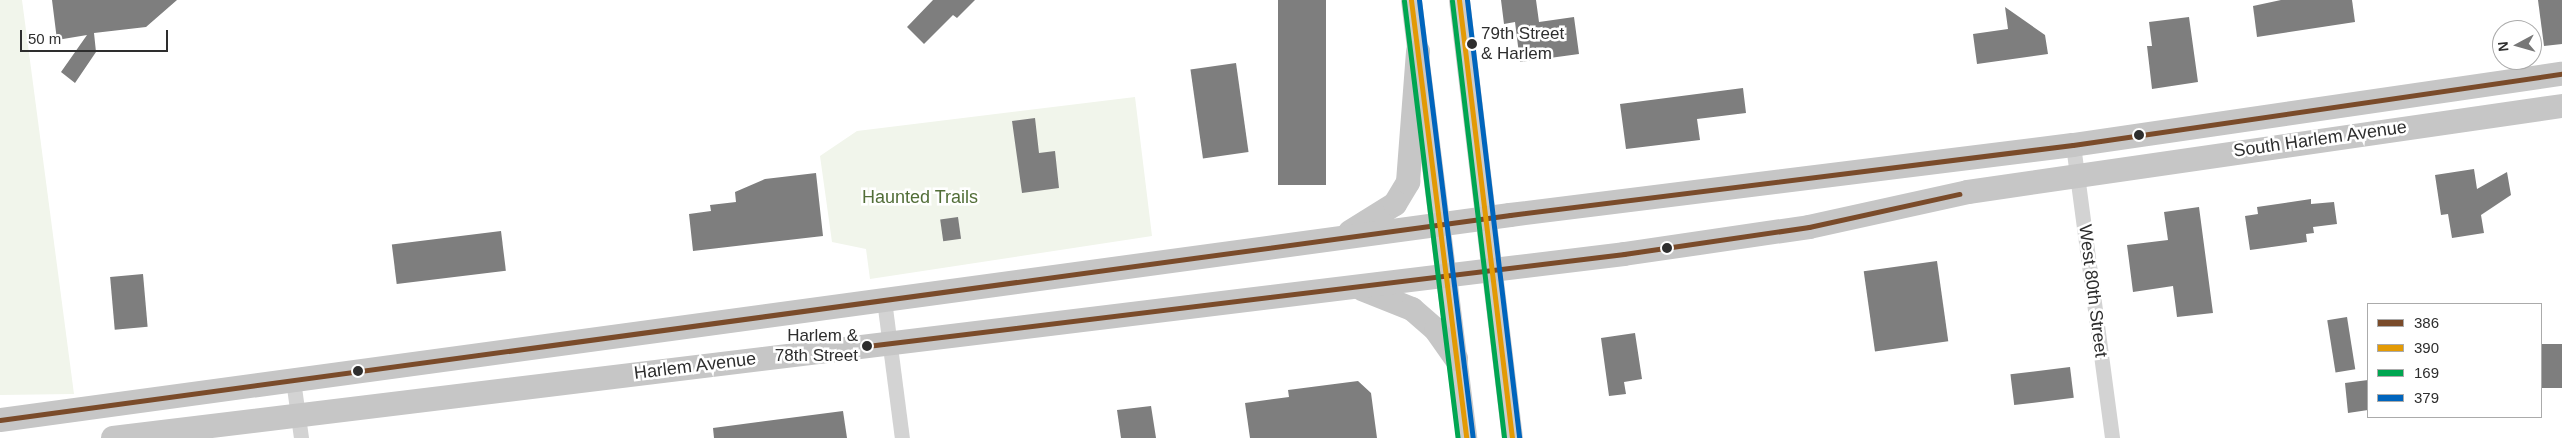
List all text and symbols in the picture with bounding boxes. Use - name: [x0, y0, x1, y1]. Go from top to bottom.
- scale bar: [22, 20, 170, 52]
- north arrow: [2492, 20, 2542, 70]
- place label: 79th Street & Harlem: [1481, 24, 1564, 64]
- text: 50 m: [28, 30, 61, 47]
- marker: 79th Street & Harlem: [1467, 39, 1477, 49]
- text: N: [2495, 41, 2512, 52]
- street label: South Harlem Avenue: [2231, 116, 2409, 162]
- unlabelled marker: [2134, 130, 2144, 140]
- park label: Haunted Trails: [862, 186, 978, 208]
- street label: West 80th Street: [2074, 223, 2112, 359]
- unlabelled marker: [1662, 243, 1672, 253]
- legend: [2367, 303, 2542, 418]
- text: 386: [2414, 314, 2439, 331]
- place label: Harlem & 78th Street: [775, 326, 858, 366]
- text: 390: [2414, 339, 2439, 356]
- marker: Harlem & 78th Street: [862, 341, 872, 351]
- street label: Harlem Avenue: [632, 348, 758, 384]
- text: 169: [2414, 364, 2439, 381]
- unlabelled marker: [353, 366, 363, 376]
- text: 379: [2414, 389, 2439, 406]

